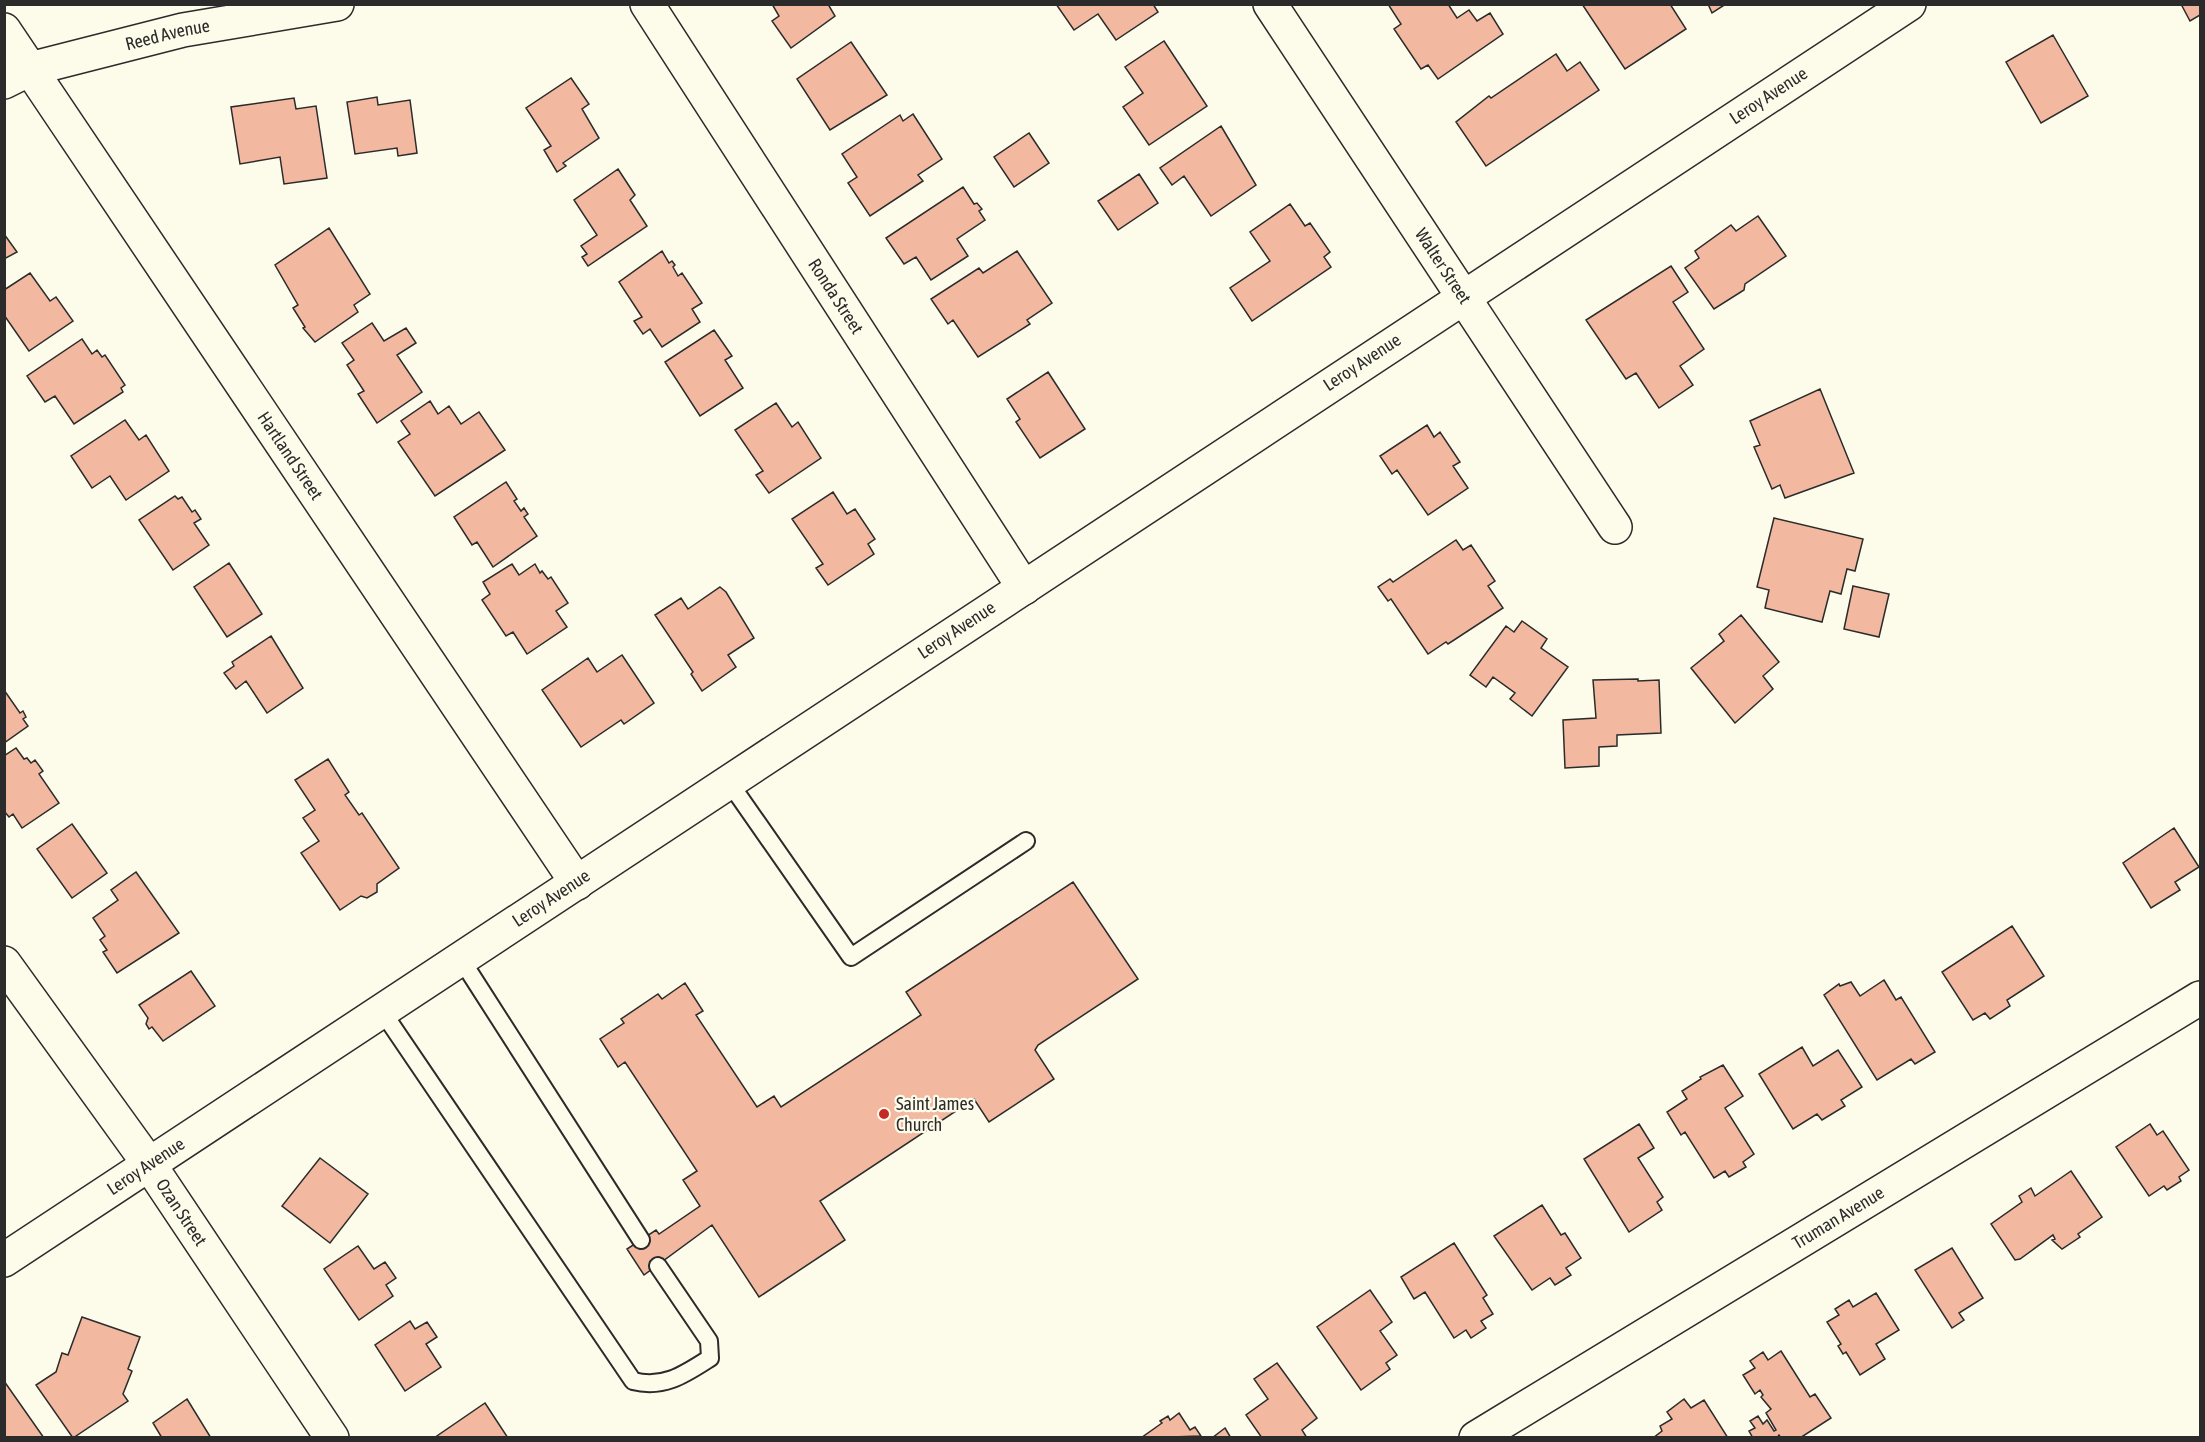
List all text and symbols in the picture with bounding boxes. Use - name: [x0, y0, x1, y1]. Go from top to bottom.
- street label: Reed Avenue: [123, 15, 211, 54]
- street label: Leroy Avenue: [1725, 62, 1811, 128]
- street label: Walter Street: [1411, 224, 1476, 308]
- street label: Ronda Street: [804, 255, 868, 338]
- street label: Leroy Avenue: [1319, 329, 1405, 395]
- street label: Hartland Street: [253, 408, 328, 504]
- street label: Leroy Avenue: [914, 596, 999, 663]
- street label: Leroy Avenue: [508, 865, 594, 931]
- place label: Saint James Church: [896, 1093, 974, 1135]
- marker: Saint James Church: [877, 1107, 891, 1121]
- street label: Leroy Avenue: [103, 1133, 188, 1199]
- street label: Ozan Street: [152, 1175, 212, 1250]
- street label: Truman Avenue: [1788, 1182, 1888, 1253]

